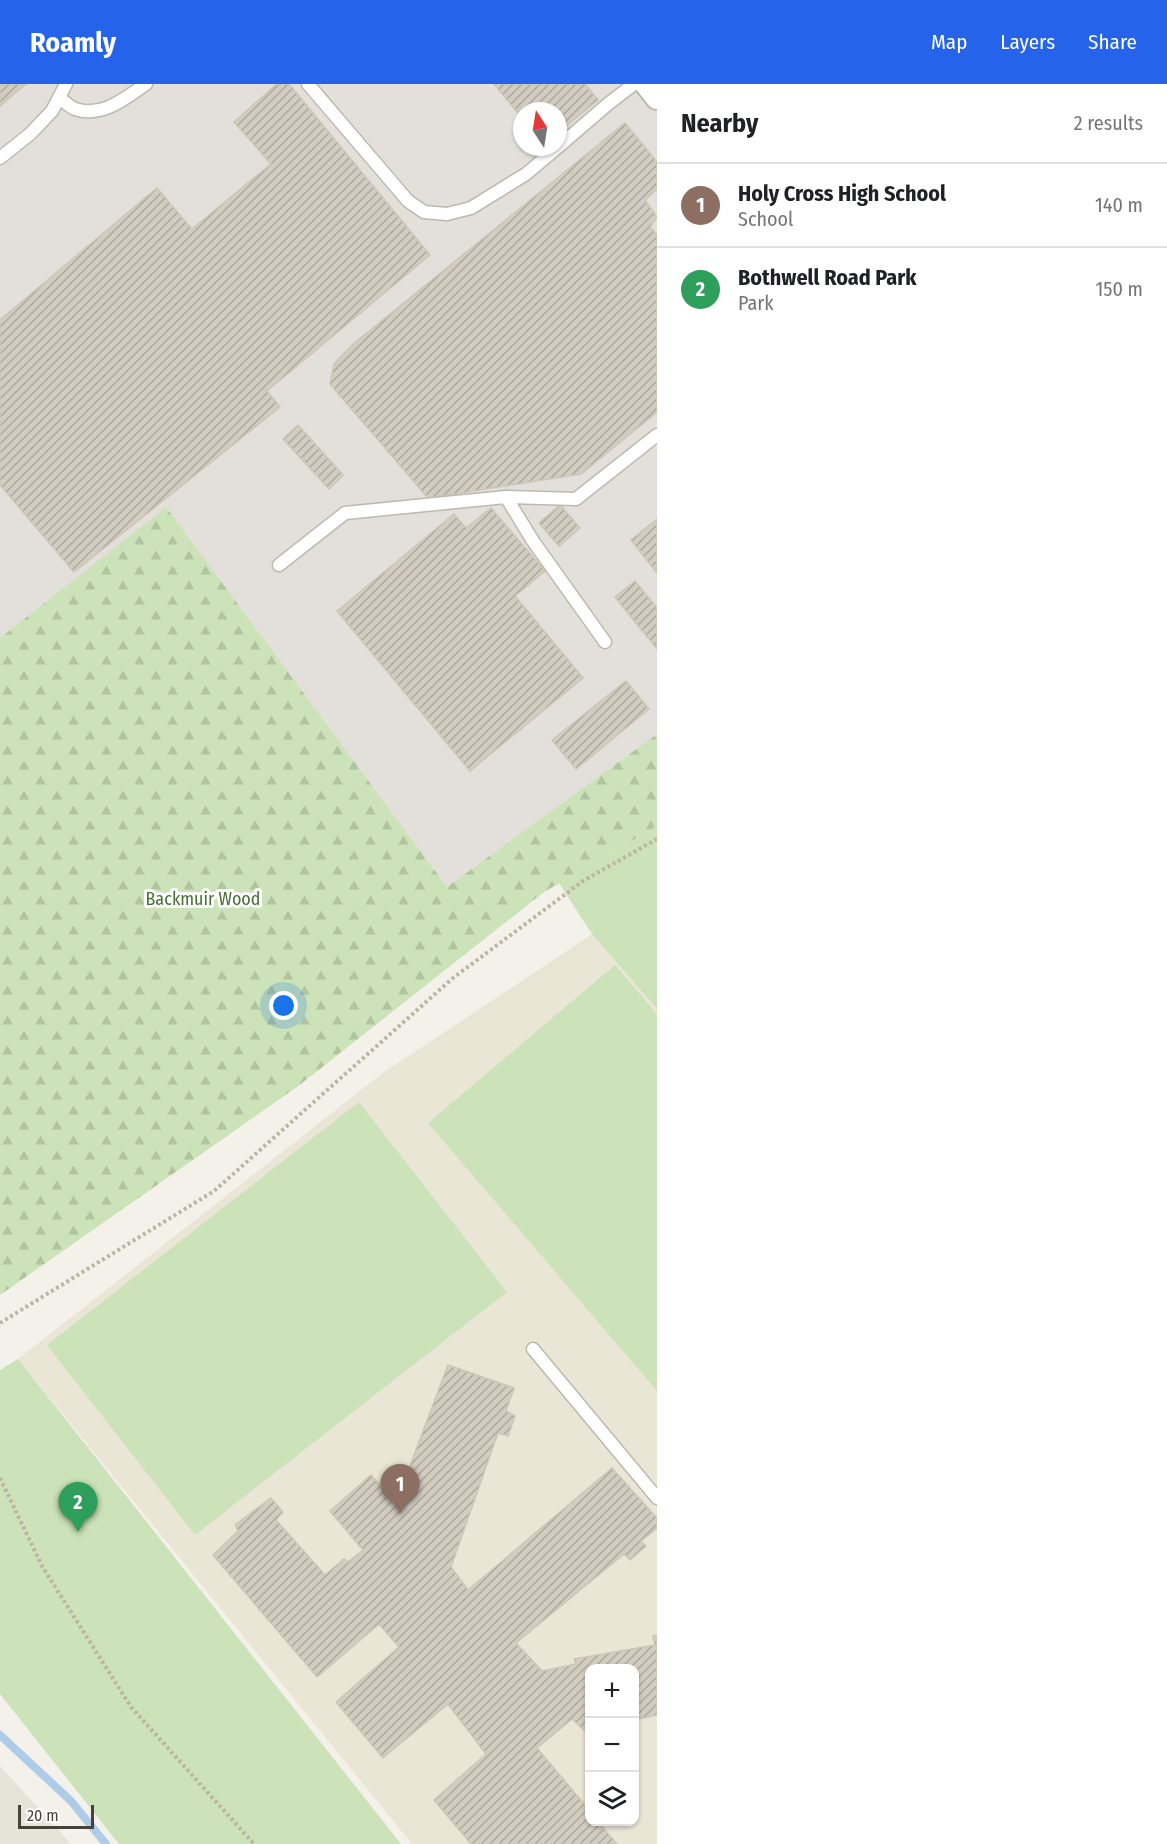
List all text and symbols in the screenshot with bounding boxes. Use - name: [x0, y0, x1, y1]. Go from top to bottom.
- text: Roamly: [30, 26, 116, 59]
- text: Map: [931, 29, 967, 55]
- text: Layers: [1000, 29, 1055, 55]
- text: Share: [1088, 29, 1137, 55]
- north arrow: [513, 102, 567, 156]
- text: Nearby: [681, 108, 758, 139]
- text: 2 results: [1074, 111, 1143, 135]
- text: Holy Cross High School: [738, 180, 946, 207]
- text: 1: [696, 193, 705, 217]
- text: 140 m: [1095, 193, 1143, 217]
- text: School: [738, 207, 793, 231]
- text: Bothwell Road Park: [738, 264, 916, 291]
- text: 2: [696, 277, 705, 301]
- text: 150 m: [1096, 277, 1143, 301]
- text: Park: [738, 291, 774, 315]
- park label: Backmuir Wood: [146, 888, 260, 910]
- your location: [269, 991, 298, 1020]
- pin: 1: [380, 1464, 420, 1514]
- pin: 2: [58, 1482, 98, 1532]
- map controls: [585, 1664, 639, 1826]
- button: +: [585, 1664, 639, 1718]
- button: −: [585, 1718, 639, 1772]
- button: layers: [585, 1772, 639, 1826]
- scale bar: [18, 1802, 94, 1830]
- text: 20 m: [27, 1806, 58, 1825]

